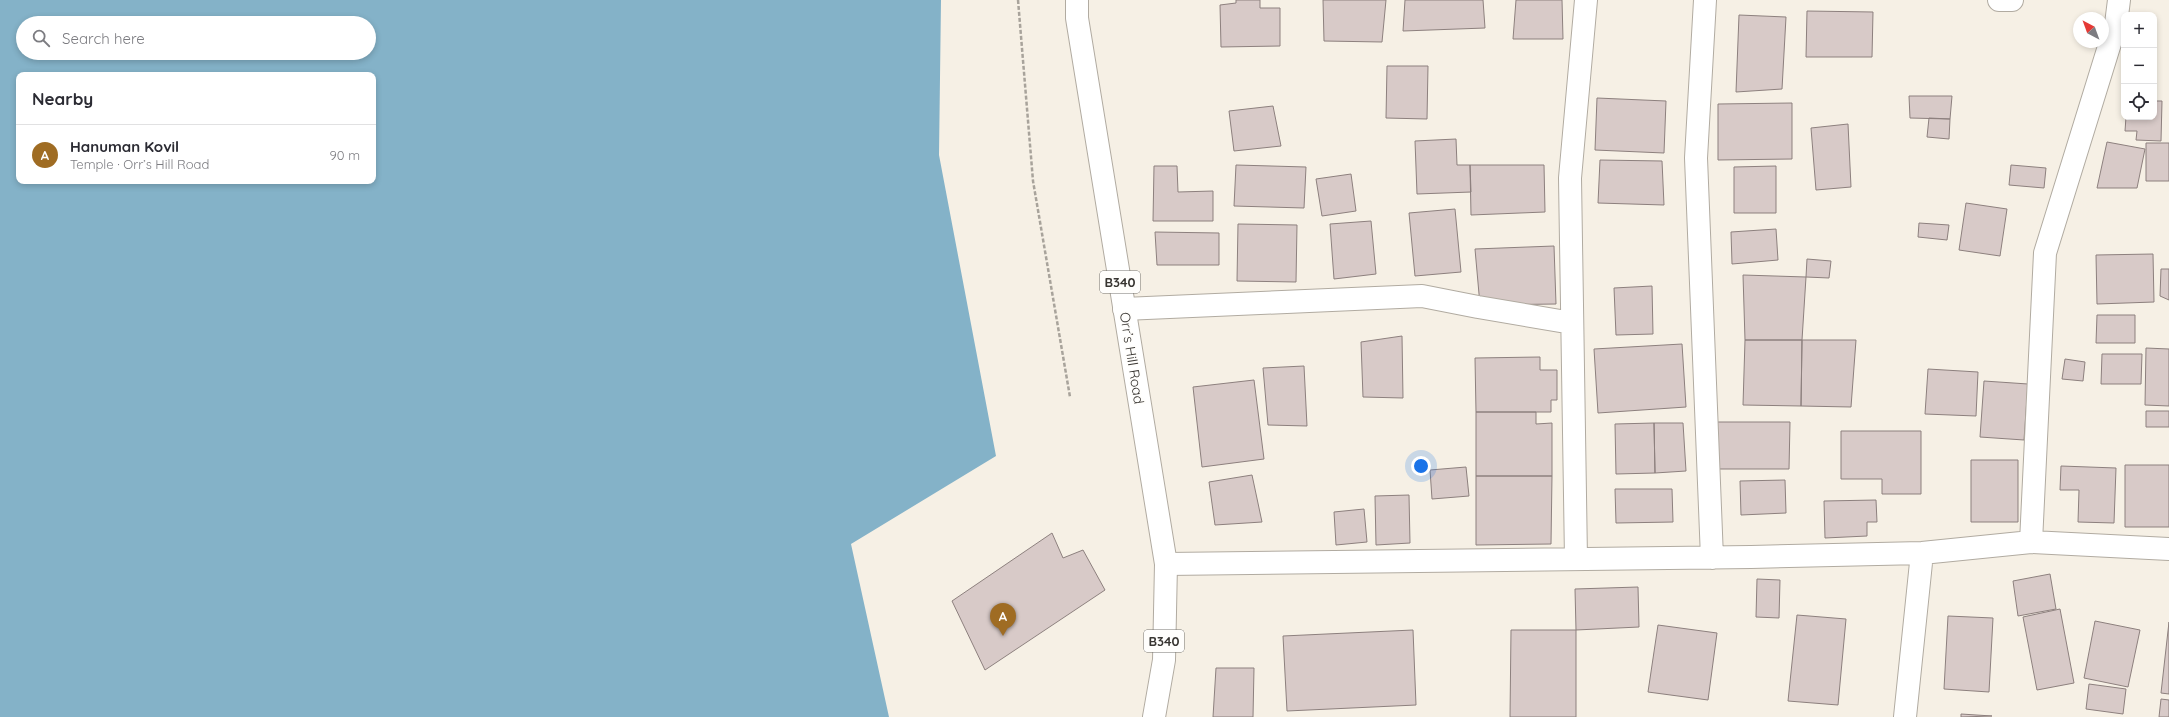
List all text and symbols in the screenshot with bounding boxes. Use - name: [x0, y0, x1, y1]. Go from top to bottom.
- north arrow: [2073, 12, 2109, 48]
- map controls: [2121, 12, 2157, 120]
- button: +: [2121, 12, 2157, 48]
- search box: [16, 16, 376, 60]
- icon: search: [30, 27, 52, 49]
- text: Search here: [62, 29, 145, 48]
- button: −: [2121, 48, 2157, 84]
- button: locate: [2121, 84, 2157, 120]
- text: Nearby: [32, 88, 93, 109]
- text: Hanuman Kovil: [70, 137, 179, 156]
- text: A: [41, 147, 49, 163]
- text: 90 m: [330, 147, 360, 163]
- text: Temple · Orr’s Hill Road: [70, 156, 209, 172]
- road number: B340: [1100, 271, 1140, 293]
- street label: Orr’s Hill Road: [1116, 311, 1148, 405]
- your location: [1411, 456, 1431, 476]
- pin: A: [990, 603, 1016, 636]
- road number: B340: [1144, 630, 1184, 652]

